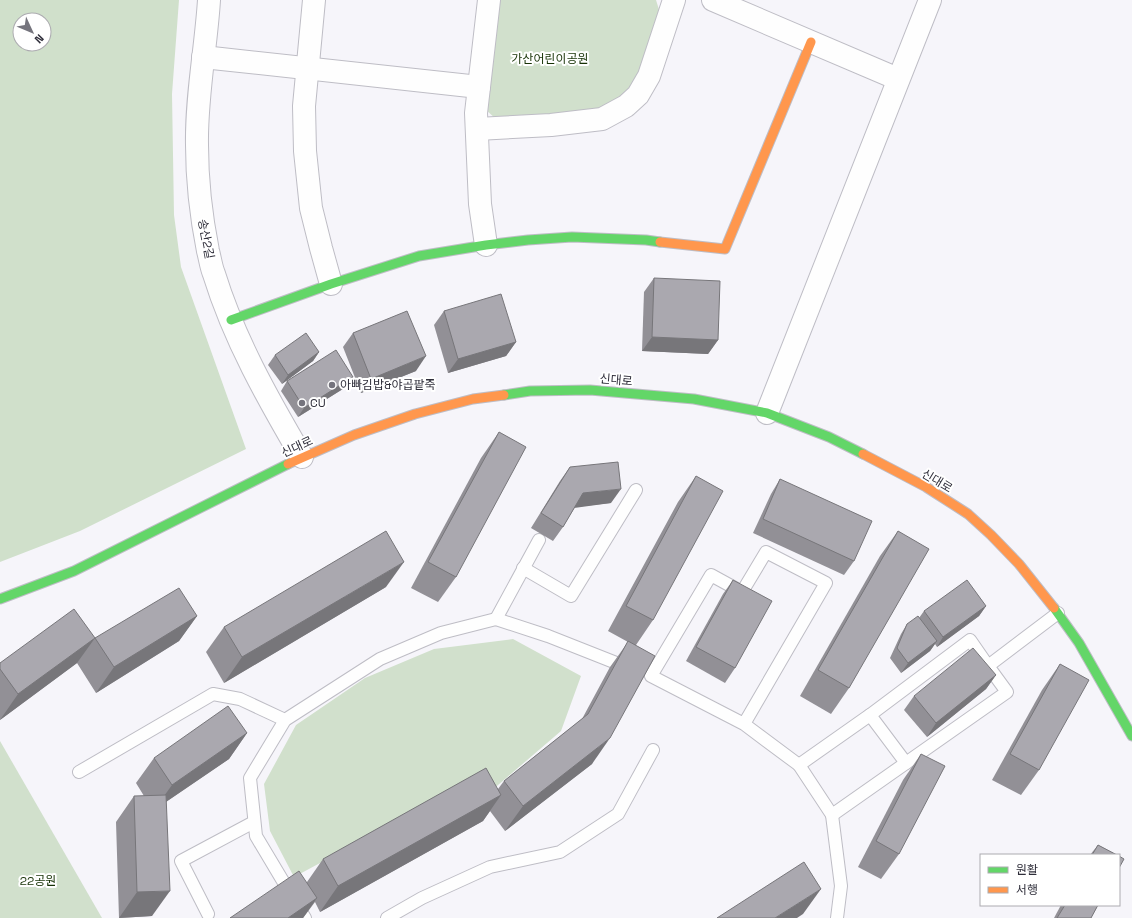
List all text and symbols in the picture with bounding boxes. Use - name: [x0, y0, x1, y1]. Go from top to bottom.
- north arrow: [12, 12, 52, 52]
- text: N: [32, 31, 47, 46]
- park label: 가산어린이공원: [511, 51, 589, 67]
- street label: 송산2길: [194, 218, 218, 260]
- street label: 신대로: [599, 371, 633, 389]
- place label: 아빠김밥&야곱팥죽: [340, 377, 436, 393]
- marker: 아빠김밥&야곱팥죽: [327, 380, 337, 390]
- place label: CU: [310, 395, 326, 411]
- marker: CU: [297, 398, 307, 408]
- street label: 신대로: [279, 433, 315, 461]
- street label: 신대로: [919, 466, 955, 496]
- legend: [980, 854, 1120, 906]
- text: 원활: [1016, 862, 1038, 878]
- park label: 22공원: [20, 873, 56, 889]
- text: 서행: [1016, 882, 1038, 898]

